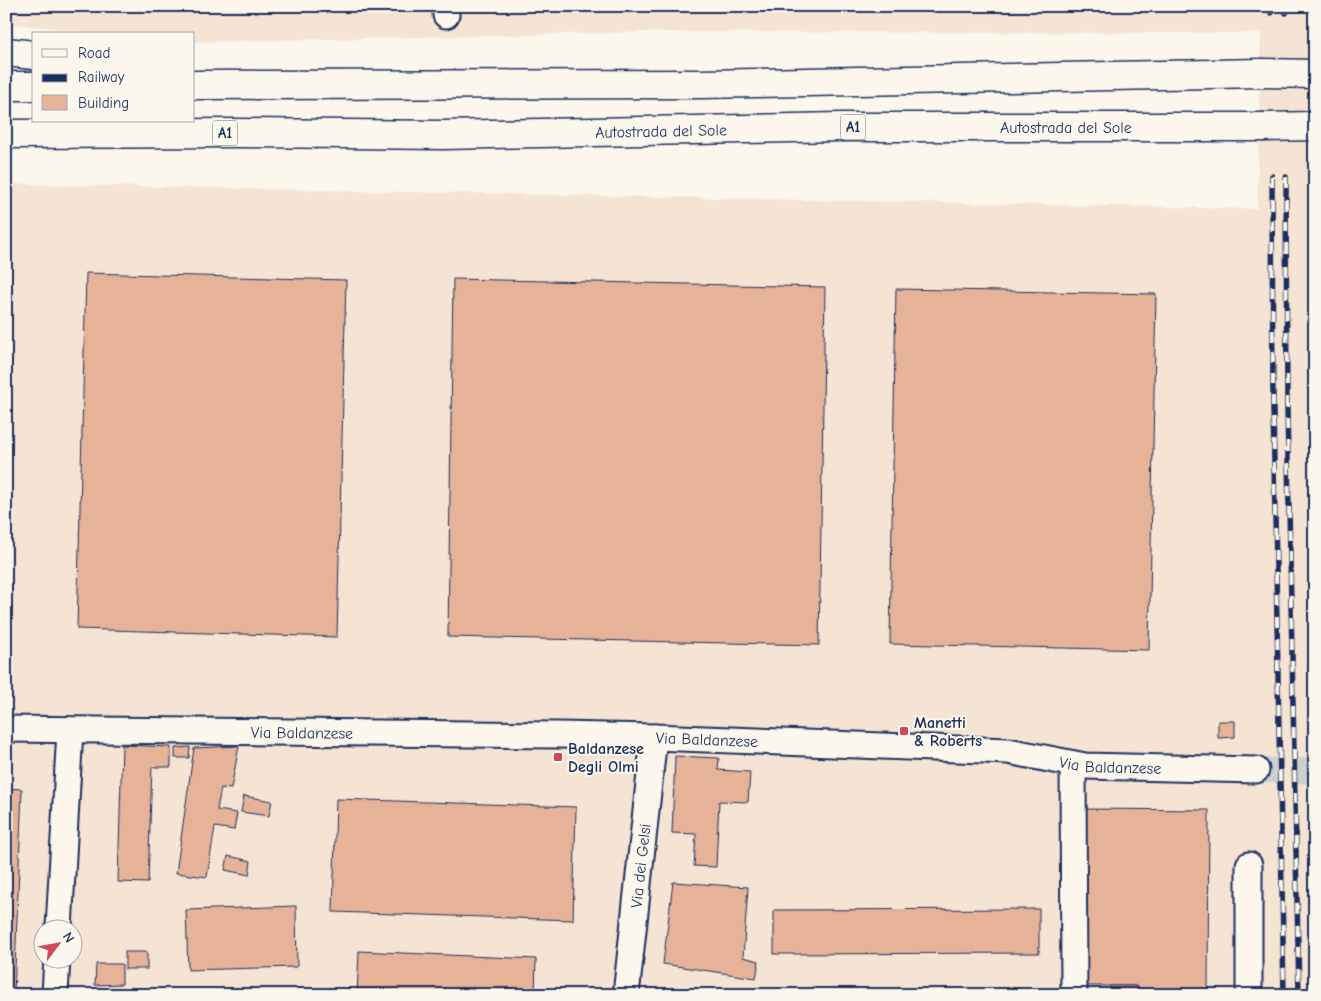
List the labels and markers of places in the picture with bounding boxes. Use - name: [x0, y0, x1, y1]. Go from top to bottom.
- place label: Manetti & Roberts: [914, 714, 982, 750]
- marker: Manetti & Roberts: [898, 725, 910, 737]
- place label: Baldanzese Degli Olmi: [568, 740, 644, 776]
- marker: Baldanzese Degli Olmi: [552, 751, 564, 763]

